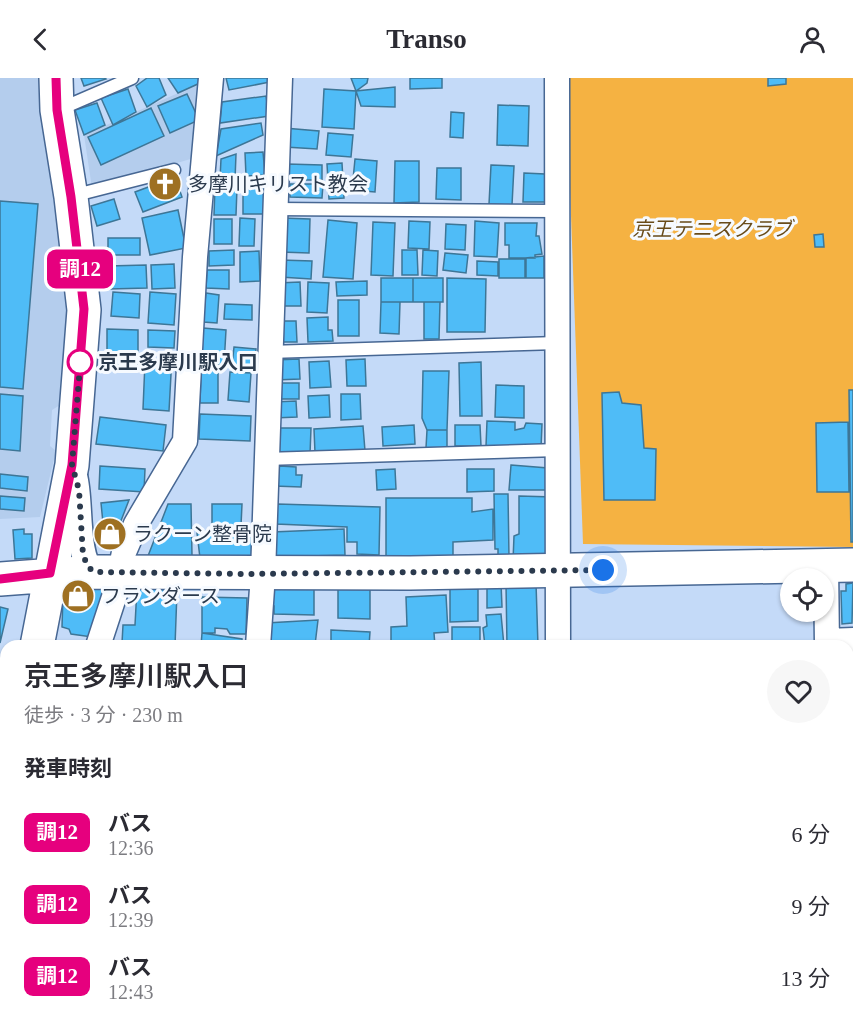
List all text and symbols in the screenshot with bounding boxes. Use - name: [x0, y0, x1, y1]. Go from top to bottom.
- icon: back: [24, 23, 57, 56]
- icon: person: [796, 23, 829, 56]
- text: Transo: [386, 24, 467, 54]
- church icon: 多摩川キリスト教会: [147, 166, 183, 202]
- place label: 多摩川キリスト教会: [188, 173, 368, 195]
- park label: 京王テニスクラブ: [632, 218, 795, 240]
- line badge: 調12: [46, 250, 115, 288]
- text: 調12: [59, 257, 101, 281]
- marker: 京王多摩川駅入口: [67, 349, 93, 375]
- place label: 京王多摩川駅入口: [98, 351, 258, 373]
- shop icon: ラクーン整骨院: [92, 516, 128, 552]
- place label: ラクーン整骨院: [133, 523, 272, 545]
- your location: [588, 555, 618, 585]
- map controls: [780, 568, 834, 622]
- button: locate: [780, 568, 834, 622]
- shop icon: フランダース: [60, 578, 96, 614]
- place label: フランダース: [101, 585, 220, 607]
- button: heart: [767, 660, 830, 723]
- text: 京王多摩川駅入口: [24, 661, 248, 692]
- text: 徒歩 · 3 分 · 230 m: [24, 704, 183, 726]
- text: 発車時刻: [24, 756, 112, 781]
- text: バス: [108, 811, 152, 836]
- text: 調12: [36, 820, 78, 844]
- text: 6 分: [791, 822, 830, 847]
- text: 12:36: [108, 837, 154, 859]
- text: バス: [108, 883, 152, 908]
- text: 調12: [36, 892, 78, 916]
- text: 9 分: [791, 894, 830, 919]
- text: 12:39: [108, 909, 154, 931]
- text: バス: [108, 955, 152, 980]
- text: 調12: [36, 964, 78, 988]
- text: 13 分: [780, 966, 830, 991]
- text: 12:43: [108, 981, 154, 1003]

